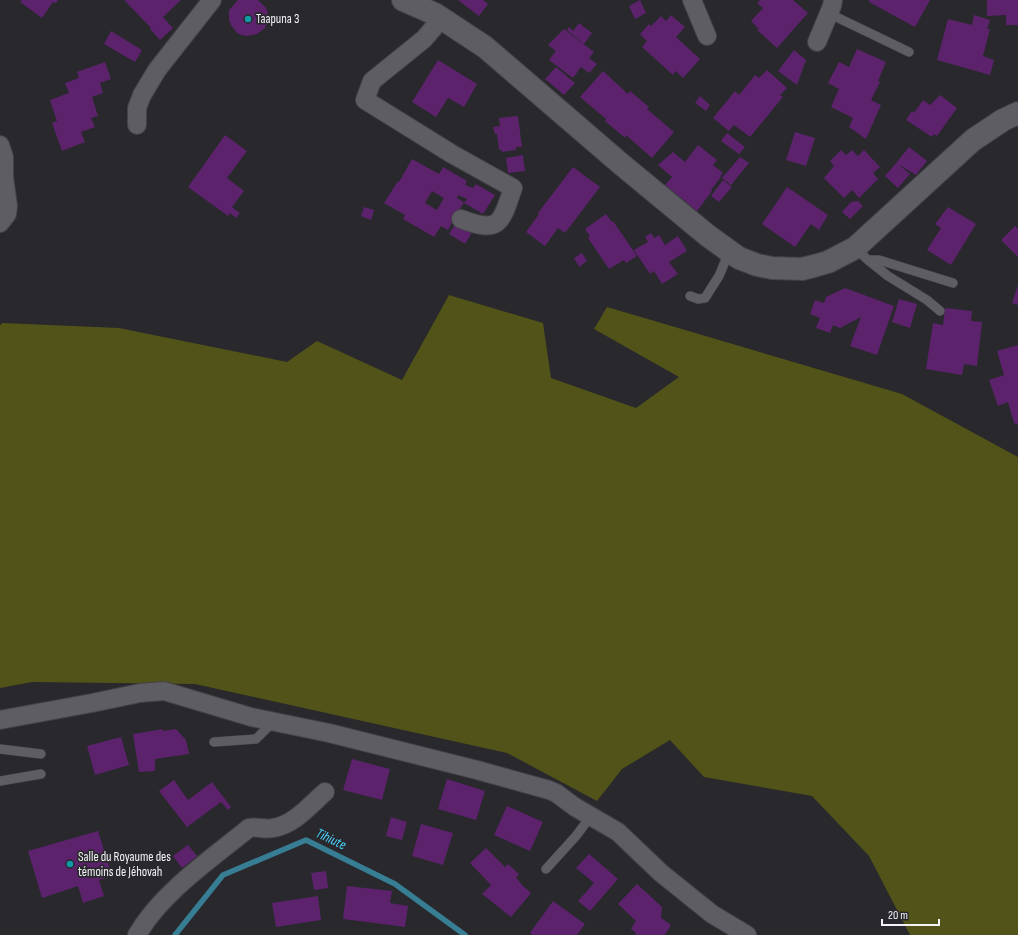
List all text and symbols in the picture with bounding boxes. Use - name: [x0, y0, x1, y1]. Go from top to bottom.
- place label: Taapuna 3: [256, 11, 299, 27]
- marker: Taapuna 3: [243, 14, 253, 24]
- water label: Tihiute: [313, 825, 349, 854]
- place label: Salle du Royaume des témoins de Jéhovah: [78, 849, 171, 880]
- marker: Salle du Royaume des témoins de Jéhovah: [65, 859, 75, 869]
- scale bar: [882, 901, 939, 927]
- text: 20 m: [888, 908, 908, 923]

